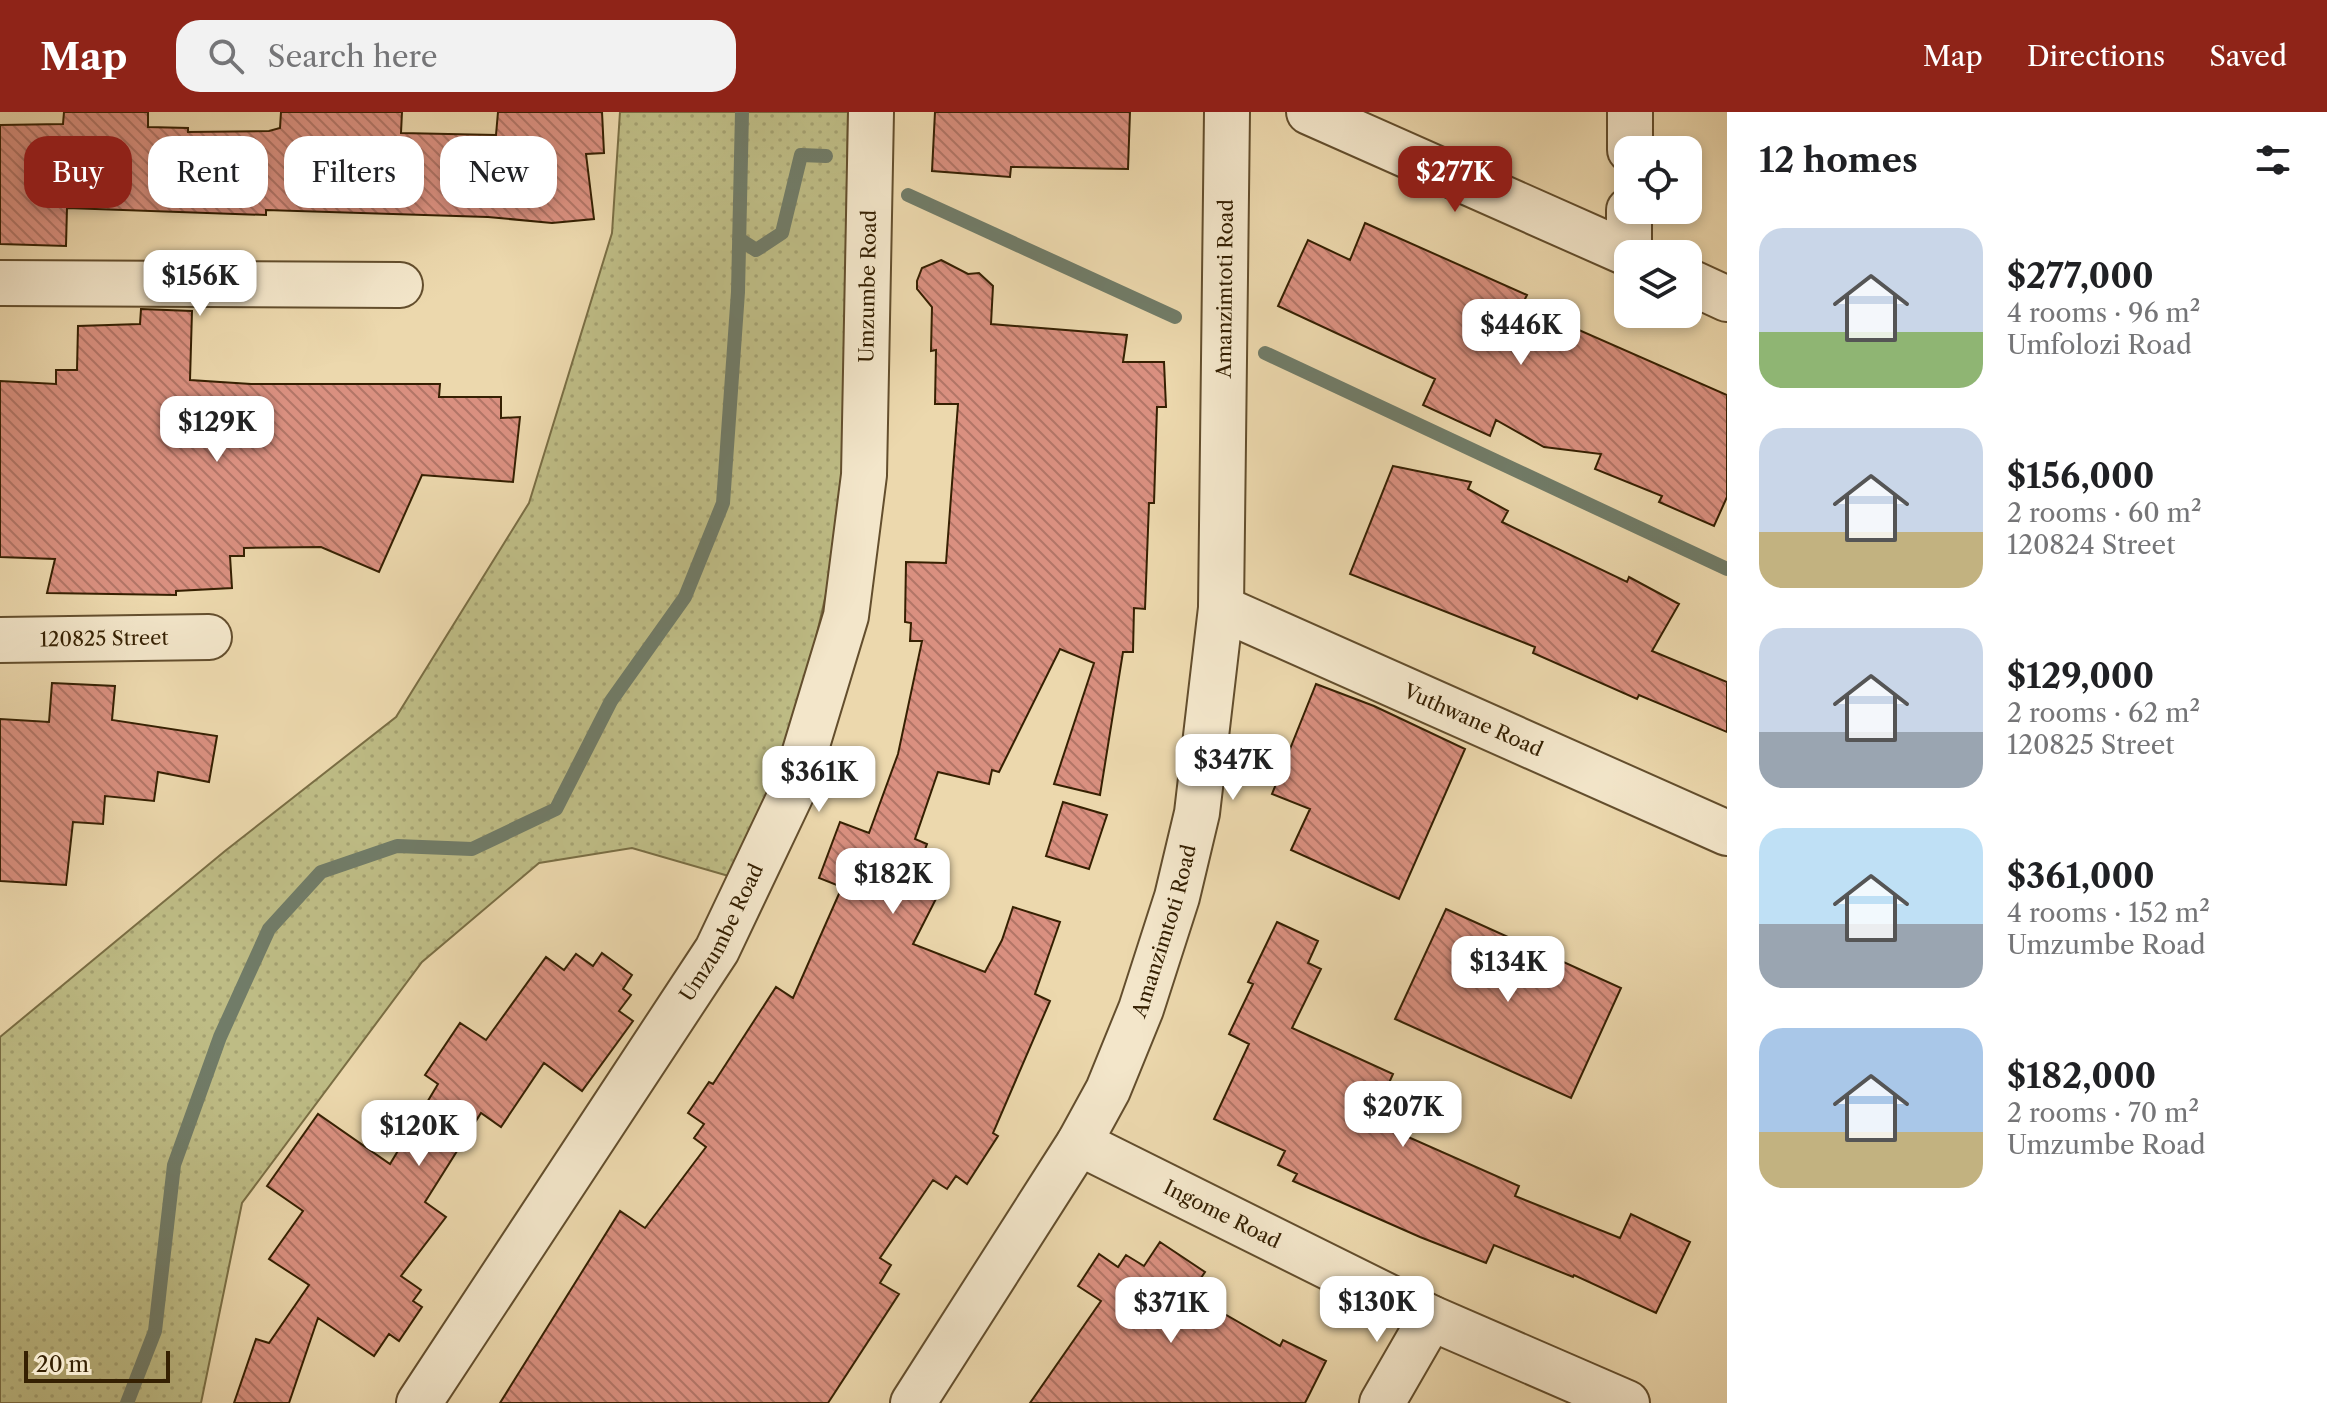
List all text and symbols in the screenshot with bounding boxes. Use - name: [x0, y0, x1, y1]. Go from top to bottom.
- search box: [176, 20, 736, 92]
- text: Map: [40, 33, 128, 80]
- icon: search: [204, 34, 248, 78]
- text: Search here: [268, 38, 438, 75]
- text: Map: [1923, 39, 1983, 73]
- text: Directions: [2027, 39, 2165, 73]
- text: Saved: [2209, 39, 2287, 73]
- chip: Buy: [24, 136, 132, 208]
- chip: Rent: [148, 136, 268, 208]
- chip: Filters: [284, 136, 424, 208]
- chip: New: [440, 136, 557, 208]
- map controls: [1614, 136, 1702, 328]
- button: locate: [1614, 136, 1702, 224]
- icon: filters: [2251, 138, 2295, 182]
- text: 12 homes: [1759, 139, 1918, 181]
- pin: $277K: [1399, 146, 1511, 214]
- text: $277K: [1416, 156, 1494, 188]
- street label: Amanzimtoti Road: [1212, 199, 1238, 379]
- street label: Umzumbe Road: [854, 210, 881, 363]
- button: layers: [1614, 240, 1702, 328]
- pin: $156K: [144, 250, 256, 318]
- text: $277,000: [2007, 255, 2154, 297]
- text: $156K: [162, 260, 238, 292]
- icon: home: [1823, 260, 1919, 356]
- text: 4 rooms · 96 m²: [2007, 297, 2200, 329]
- pin: $446K: [1465, 299, 1577, 367]
- text: $446K: [1480, 309, 1562, 341]
- text: Umfolozi Road: [2007, 329, 2192, 361]
- pin: $129K: [161, 396, 273, 464]
- text: $129K: [178, 406, 256, 438]
- text: $156,000: [2007, 455, 2154, 497]
- icon: home: [1823, 460, 1919, 556]
- text: 2 rooms · 60 m²: [2007, 497, 2202, 529]
- text: 120824 Street: [2007, 529, 2175, 561]
- street label: 120825 Street: [39, 626, 169, 651]
- text: $129,000: [2007, 655, 2154, 697]
- icon: home: [1823, 660, 1919, 756]
- street label: Vuthwane Road: [1399, 678, 1547, 762]
- text: 2 rooms · 62 m²: [2007, 697, 2200, 729]
- text: 120825 Street: [2007, 729, 2174, 761]
- pin: $347K: [1177, 734, 1289, 802]
- text: $347K: [1194, 744, 1272, 776]
- pin: $361K: [763, 746, 875, 814]
- text: $361K: [780, 756, 858, 788]
- street label: Amanzimtoti Road: [1127, 842, 1201, 1022]
- pin: $182K: [837, 848, 949, 916]
- text: $361,000: [2007, 855, 2155, 897]
- text: $182K: [854, 858, 932, 890]
- street label: Umzumbe Road: [675, 860, 768, 1006]
- icon: home: [1823, 860, 1919, 956]
- text: 4 rooms · 152 m²: [2007, 897, 2210, 929]
- text: Umzumbe Road: [2007, 929, 2206, 961]
- pin: $134K: [1452, 936, 1564, 1004]
- text: $134K: [1469, 946, 1547, 978]
- text: $182,000: [2007, 1055, 2156, 1097]
- icon: home: [1823, 1060, 1919, 1156]
- pin: $207K: [1347, 1081, 1459, 1149]
- text: $207K: [1363, 1091, 1443, 1123]
- text: 2 rooms · 70 m²: [2007, 1097, 2199, 1129]
- pin: $120K: [363, 1100, 475, 1168]
- text: $120K: [380, 1110, 458, 1142]
- text: Umzumbe Road: [2007, 1129, 2206, 1161]
- street label: Ingome Road: [1160, 1175, 1285, 1253]
- pin: $130K: [1321, 1276, 1433, 1344]
- pin: $371K: [1115, 1277, 1227, 1345]
- text: $130K: [1338, 1286, 1416, 1318]
- text: $371K: [1133, 1287, 1209, 1319]
- scale bar: [24, 1347, 170, 1383]
- text: 20 m: [36, 1351, 89, 1378]

